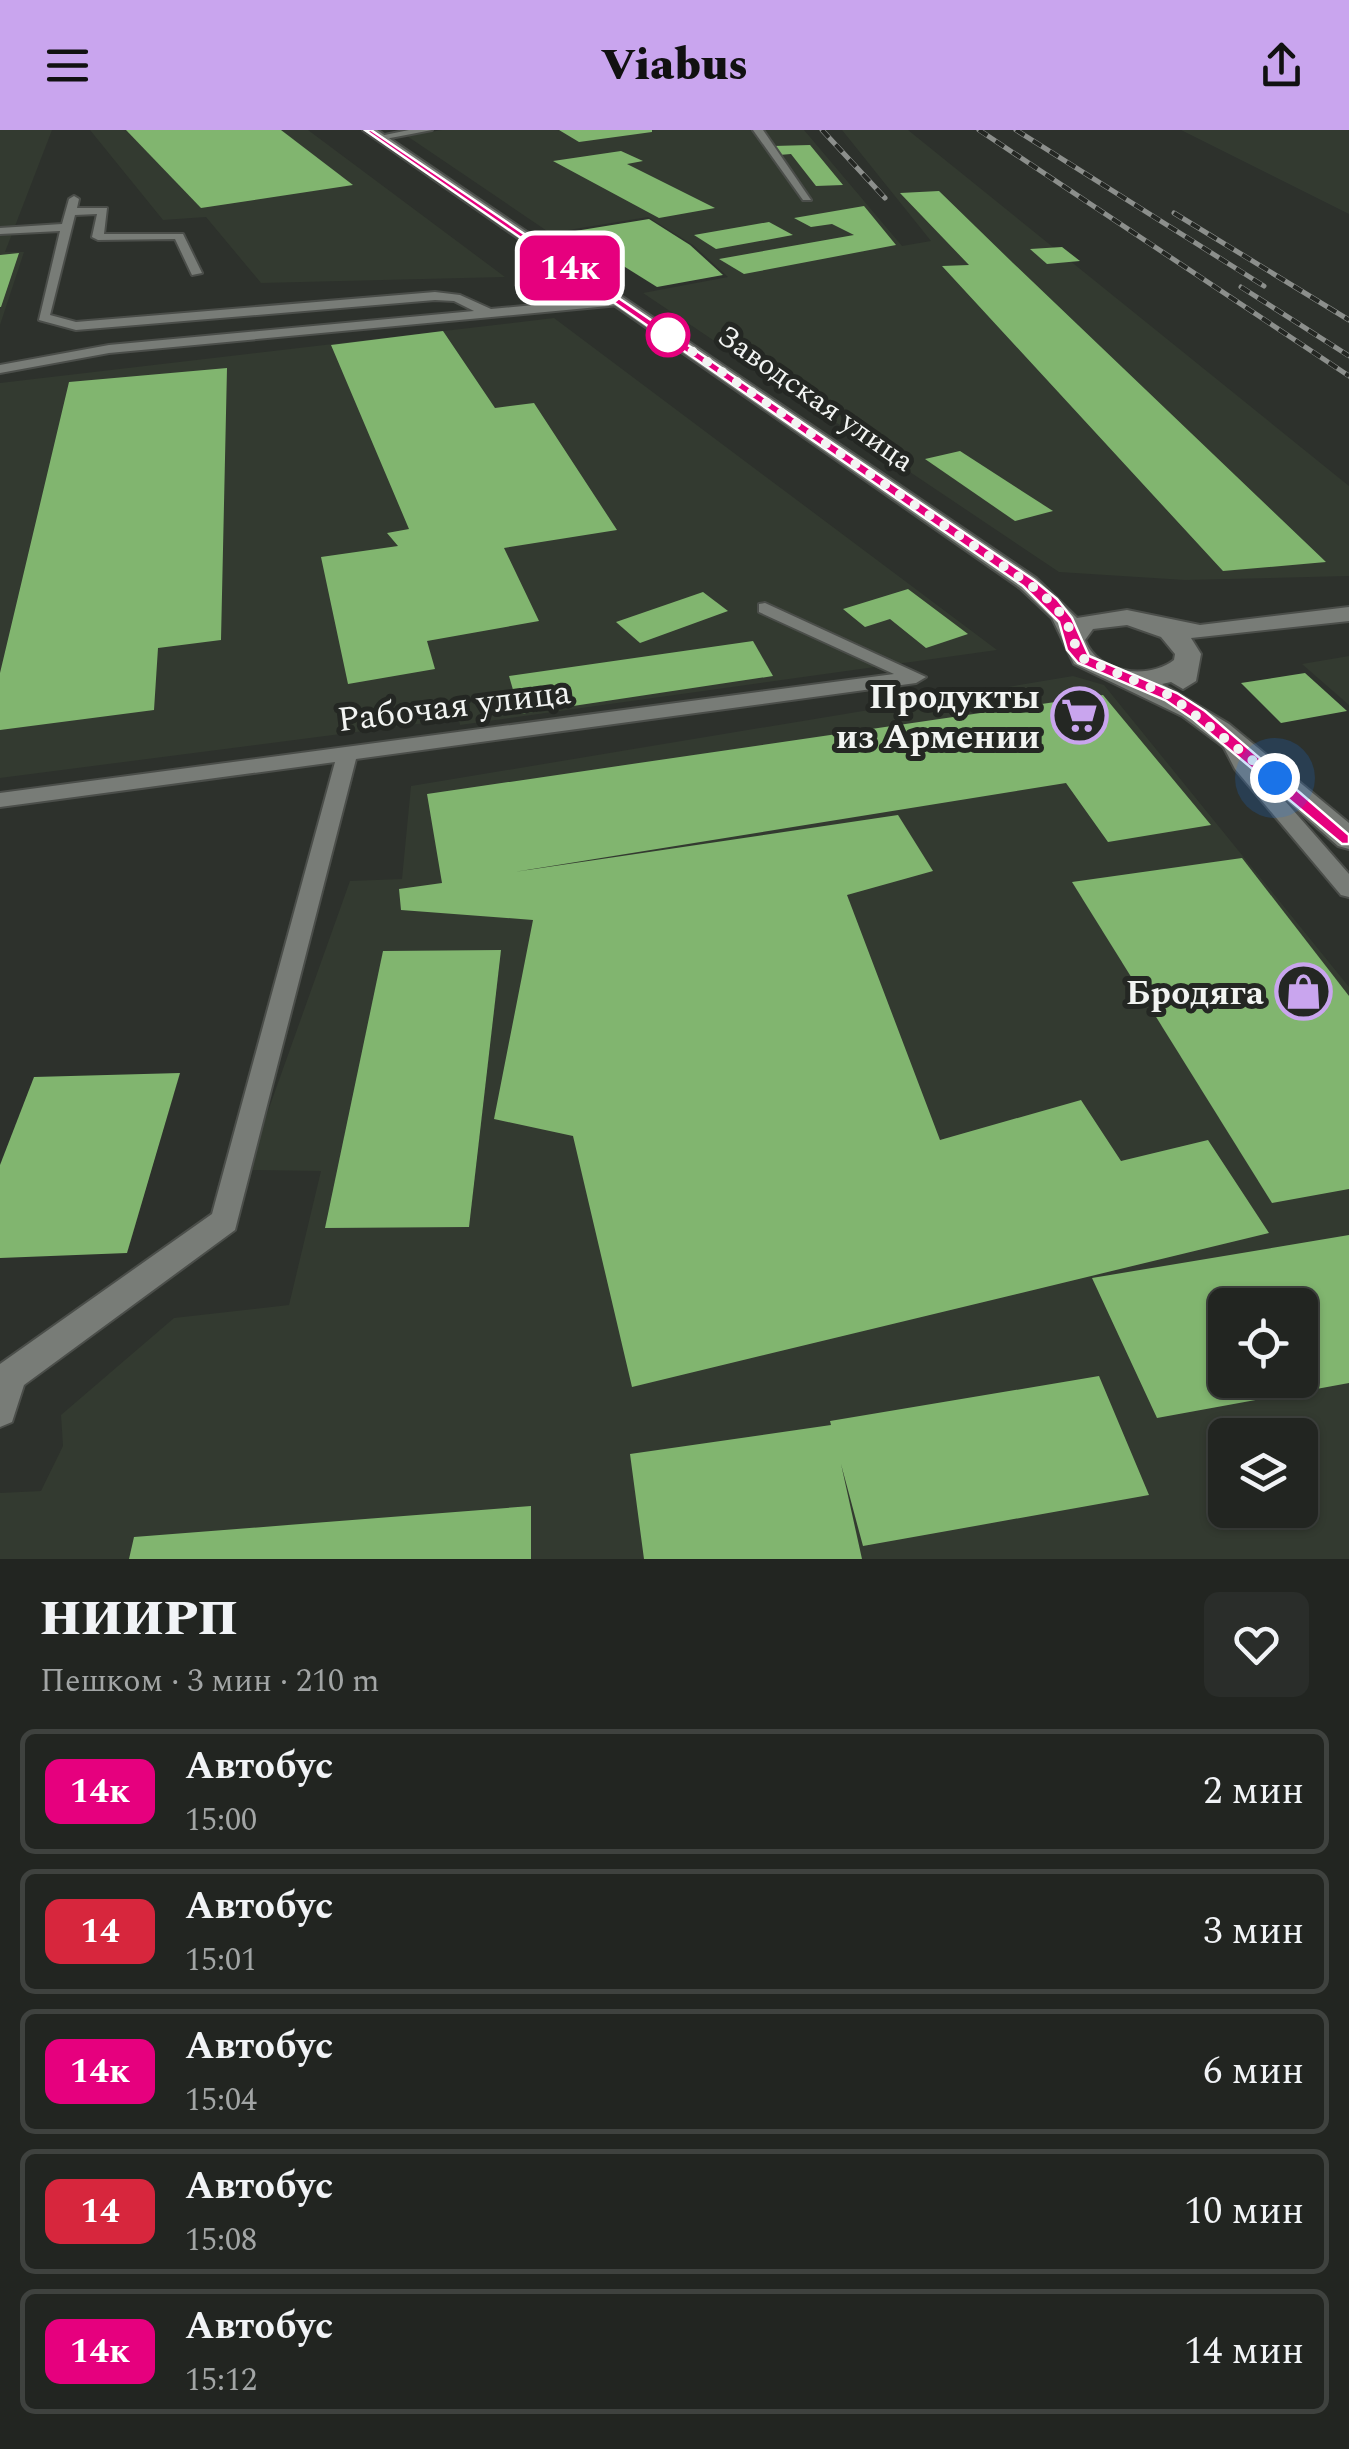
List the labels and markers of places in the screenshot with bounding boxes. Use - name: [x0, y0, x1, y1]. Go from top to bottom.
- unlabelled marker: [647, 314, 689, 356]
- place label: Продукты из Армении: [836, 671, 1040, 764]
- supermarket icon: Продукты из Армении: [1049, 686, 1109, 746]
- shop icon: Бродяга: [1273, 962, 1333, 1022]
- place label: Бродяга: [1126, 967, 1264, 1020]

